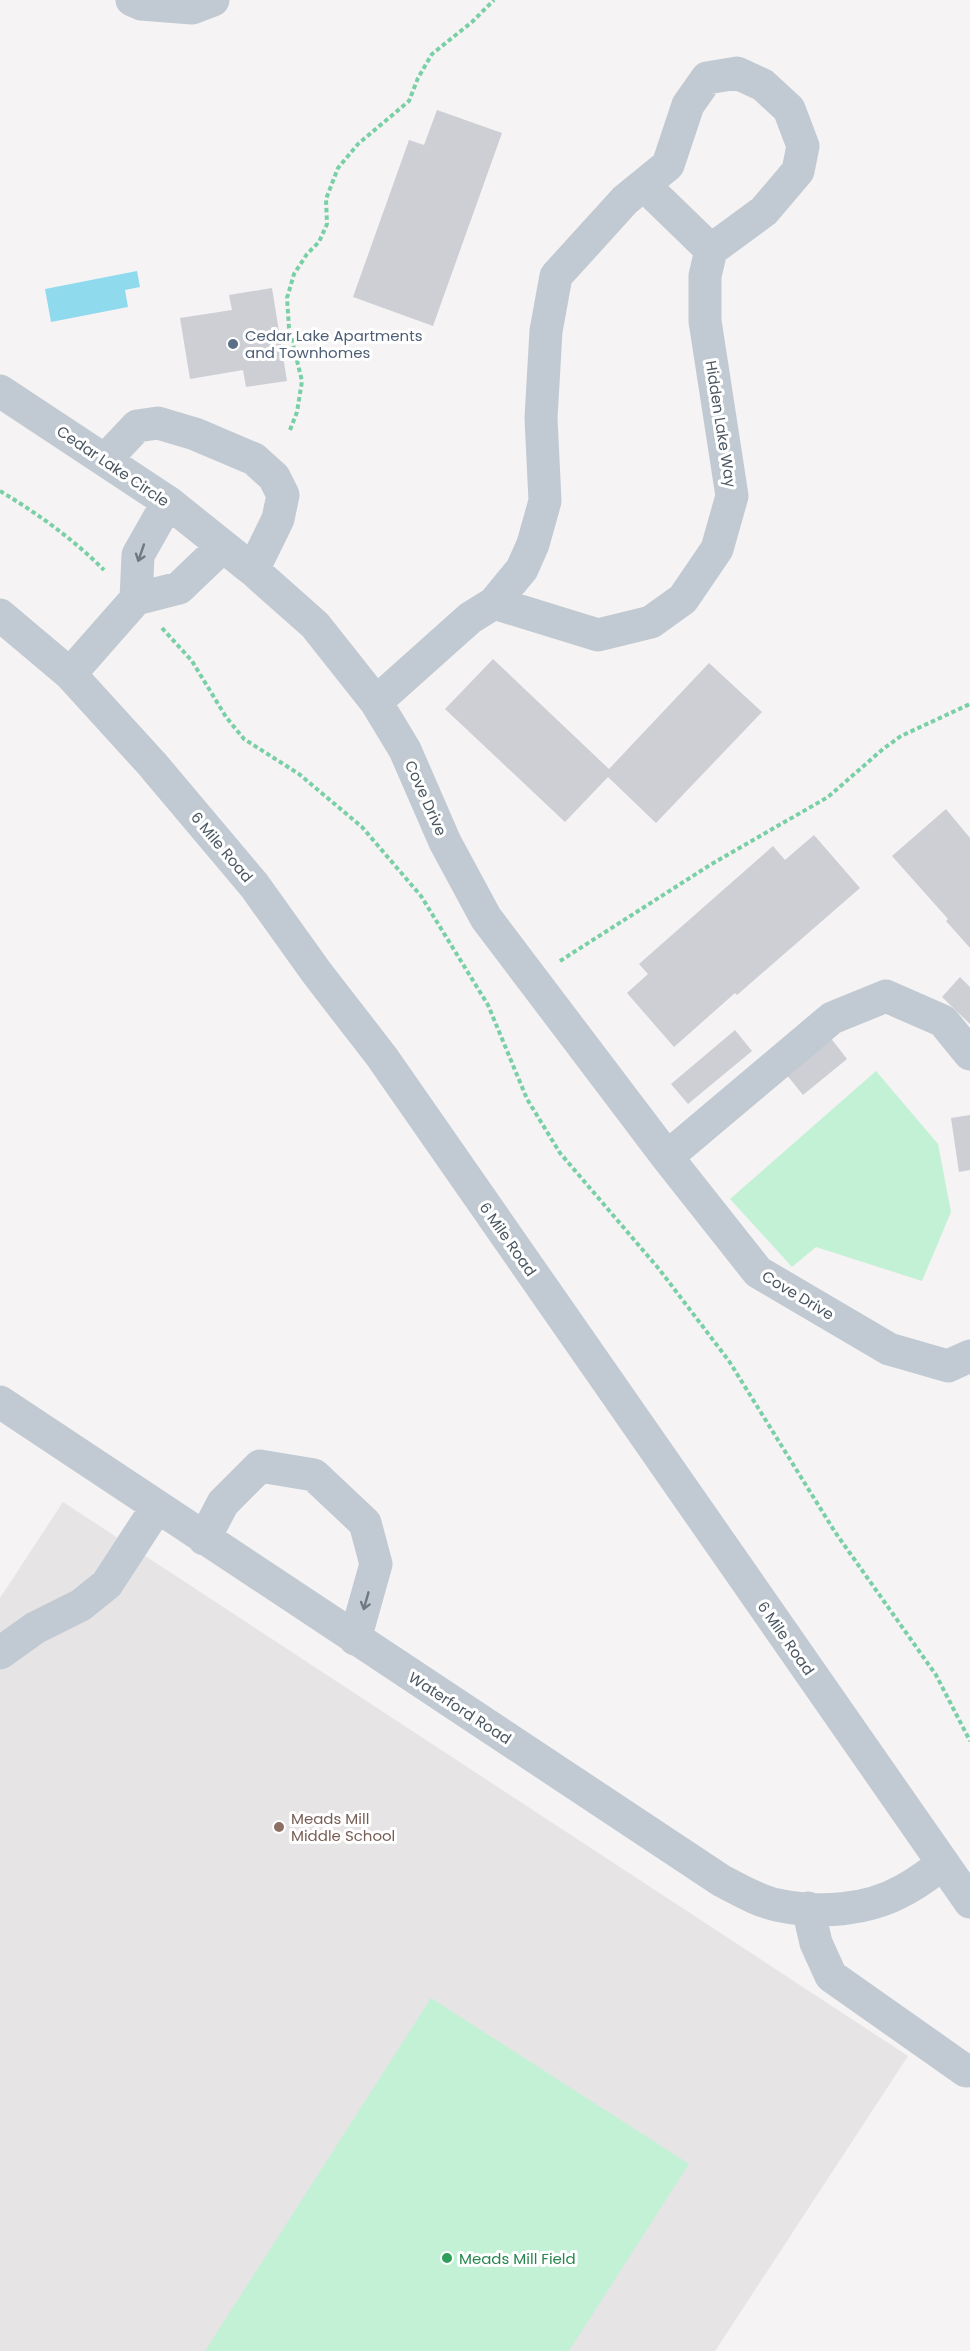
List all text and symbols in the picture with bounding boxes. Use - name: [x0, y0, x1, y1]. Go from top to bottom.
- place label: Cedar Lake Apartments and Townhomes: [245, 325, 423, 363]
- marker: Cedar Lake Apartments and Townhomes: [226, 337, 240, 351]
- street label: Hidden Lake Way: [701, 359, 741, 489]
- street label: Cedar Lake Circle: [53, 421, 173, 511]
- one-way arrow: [134, 544, 145, 562]
- street label: Cove Drive: [400, 757, 452, 839]
- street label: 6 Mile Road: [186, 807, 258, 887]
- street label: 6 Mile Road: [475, 1198, 541, 1280]
- street label: Cove Drive: [758, 1265, 838, 1325]
- one-way arrow: [360, 1591, 371, 1610]
- street label: 6 Mile Road: [753, 1597, 819, 1679]
- street label: Waterford Road: [405, 1667, 515, 1749]
- place label: Meads Mill Middle School: [291, 1808, 395, 1846]
- marker: Meads Mill Middle School: [272, 1820, 286, 1834]
- place label: Meads Mill Field: [459, 2248, 576, 2269]
- marker: Meads Mill Field: [440, 2251, 454, 2265]

